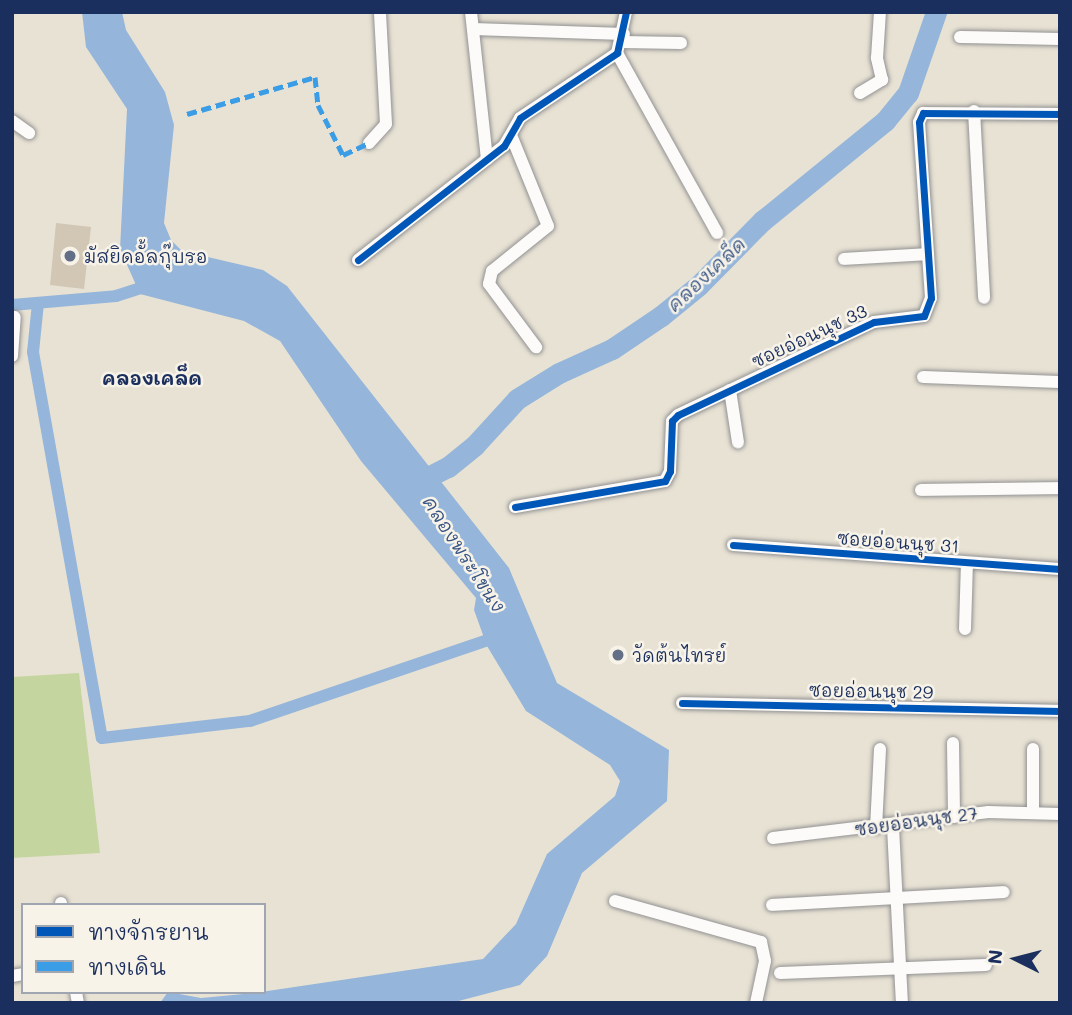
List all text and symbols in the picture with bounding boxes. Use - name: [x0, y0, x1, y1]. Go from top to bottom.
- water label: คลองเคล็ด: [662, 232, 750, 316]
- place label: มัสยิดอั้ลกุ๊บรอ: [84, 245, 207, 267]
- marker: มัสยิดอั้ลกุ๊บรอ: [62, 248, 78, 264]
- street label: ซอยอ่อนนุช 33: [748, 300, 870, 372]
- district label: คลองเคล็ด: [102, 367, 202, 389]
- water label: คลองพระโขนง: [418, 492, 510, 616]
- street label: ซอยอ่อนนุช 31: [836, 527, 960, 557]
- place label: วัดต้นไทรย์: [632, 644, 726, 666]
- marker: วัดต้นไทรย์: [610, 647, 626, 663]
- street label: ซอยอ่อนนุช 29: [808, 679, 934, 703]
- street label: ซอยอ่อนนุช 27: [853, 802, 979, 840]
- legend: [21, 903, 266, 994]
- text: ทางจักรยาน: [88, 918, 209, 945]
- north arrow: [981, 924, 1051, 994]
- text: N: [981, 948, 1008, 965]
- text: ทางเดิน: [88, 953, 166, 980]

